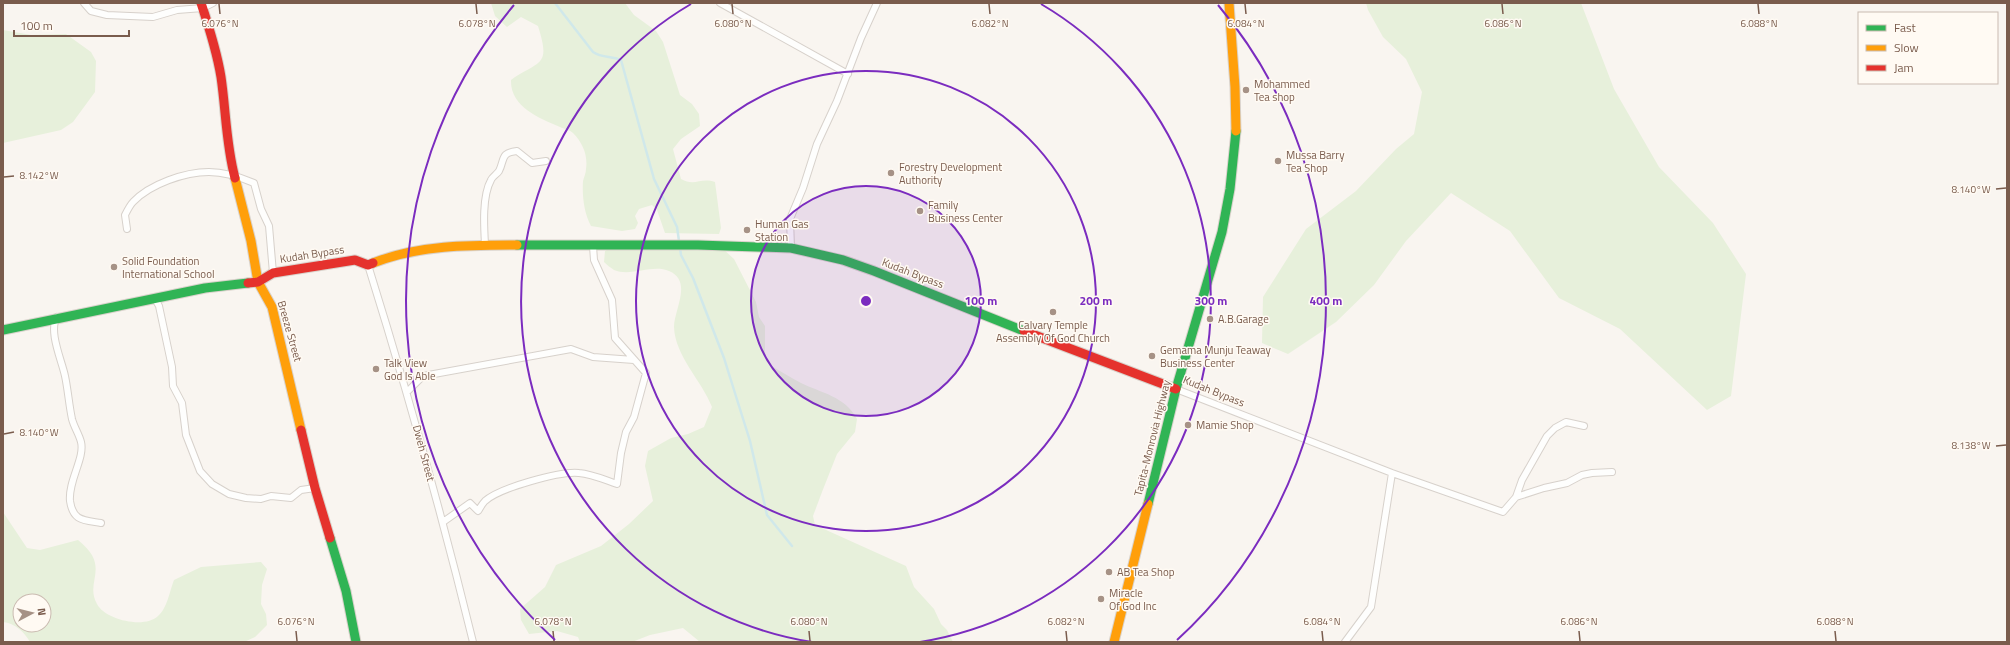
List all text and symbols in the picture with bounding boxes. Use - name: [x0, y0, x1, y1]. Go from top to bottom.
- scale bar: [14, 12, 129, 38]
- legend: [1858, 12, 1998, 84]
- text: 100 m: [20, 16, 53, 35]
- text: 6.076°N: [202, 16, 238, 31]
- text: 6.078°N: [459, 16, 495, 31]
- text: 6.080°N: [715, 16, 751, 31]
- text: 6.082°N: [972, 16, 1008, 31]
- text: 6.084°N: [1228, 16, 1264, 31]
- text: 6.086°N: [1485, 16, 1521, 31]
- text: 6.088°N: [1741, 16, 1777, 31]
- text: Fast: [1894, 18, 1917, 37]
- text: Slow: [1894, 38, 1919, 57]
- text: Jam: [1894, 58, 1914, 77]
- place label: Mohammed Tea shop: [1254, 76, 1310, 105]
- marker: Mohammed Tea shop: [1241, 85, 1251, 95]
- place label: Mussa Barry Tea Shop: [1286, 147, 1345, 176]
- marker: Mussa Barry Tea Shop: [1273, 156, 1283, 166]
- place label: Forestry Development Authority: [899, 159, 1002, 188]
- text: 8.142°W: [19, 168, 59, 183]
- marker: Forestry Development Authority: [886, 168, 896, 178]
- text: 8.140°W: [1951, 182, 1991, 197]
- place label: Family Business Center: [928, 197, 1003, 226]
- marker: Family Business Center: [915, 206, 925, 216]
- place label: Human Gas Station: [755, 216, 809, 245]
- marker: Human Gas Station: [742, 225, 752, 235]
- street label: Kudah Bypass: [279, 241, 345, 267]
- place label: Solid Foundation International School: [122, 253, 215, 282]
- street label: Kudah Bypass: [880, 254, 946, 292]
- marker: Solid Foundation International School: [109, 262, 119, 272]
- text: 100 m: [965, 291, 997, 310]
- text: 200 m: [1080, 291, 1112, 310]
- text: 300 m: [1195, 291, 1227, 310]
- text: 400 m: [1310, 291, 1342, 310]
- centre of rings: [859, 294, 873, 308]
- street label: Breeze Street: [274, 299, 306, 364]
- marker: Calvary Temple Assembly Of God Church: [1048, 307, 1058, 317]
- place label: A.B.Garage: [1218, 311, 1269, 327]
- marker: A.B.Garage: [1205, 314, 1215, 324]
- place label: Calvary Temple Assembly Of God Church: [996, 317, 1110, 346]
- place label: Gemama Munju Teaway Business Center: [1160, 342, 1271, 371]
- marker: Gemama Munju Teaway Business Center: [1147, 351, 1157, 361]
- place label: Talk View God Is Able: [384, 355, 436, 384]
- marker: Talk View God Is Able: [371, 364, 381, 374]
- street label: Kudah Bypass: [1181, 371, 1247, 411]
- street label: Tapita-Monrovia Highway: [1130, 378, 1174, 498]
- place label: Mamie Shop: [1196, 417, 1254, 433]
- marker: Mamie Shop: [1183, 420, 1193, 430]
- street label: Dweh Street: [409, 423, 439, 483]
- text: 8.140°W: [19, 425, 59, 440]
- text: 8.138°W: [1951, 438, 1991, 453]
- place label: AB Tea Shop: [1117, 564, 1175, 580]
- marker: AB Tea Shop: [1104, 567, 1114, 577]
- place label: Miracle Of God Inc: [1109, 585, 1157, 614]
- north arrow: [12, 593, 52, 633]
- marker: Miracle Of God Inc: [1096, 594, 1106, 604]
- text: N: [34, 607, 50, 617]
- text: 6.076°N: [278, 614, 314, 629]
- text: 6.078°N: [535, 614, 571, 629]
- text: 6.080°N: [791, 614, 827, 629]
- text: 6.082°N: [1048, 614, 1084, 629]
- text: 6.084°N: [1304, 614, 1340, 629]
- text: 6.086°N: [1561, 614, 1597, 629]
- text: 6.088°N: [1817, 614, 1853, 629]

